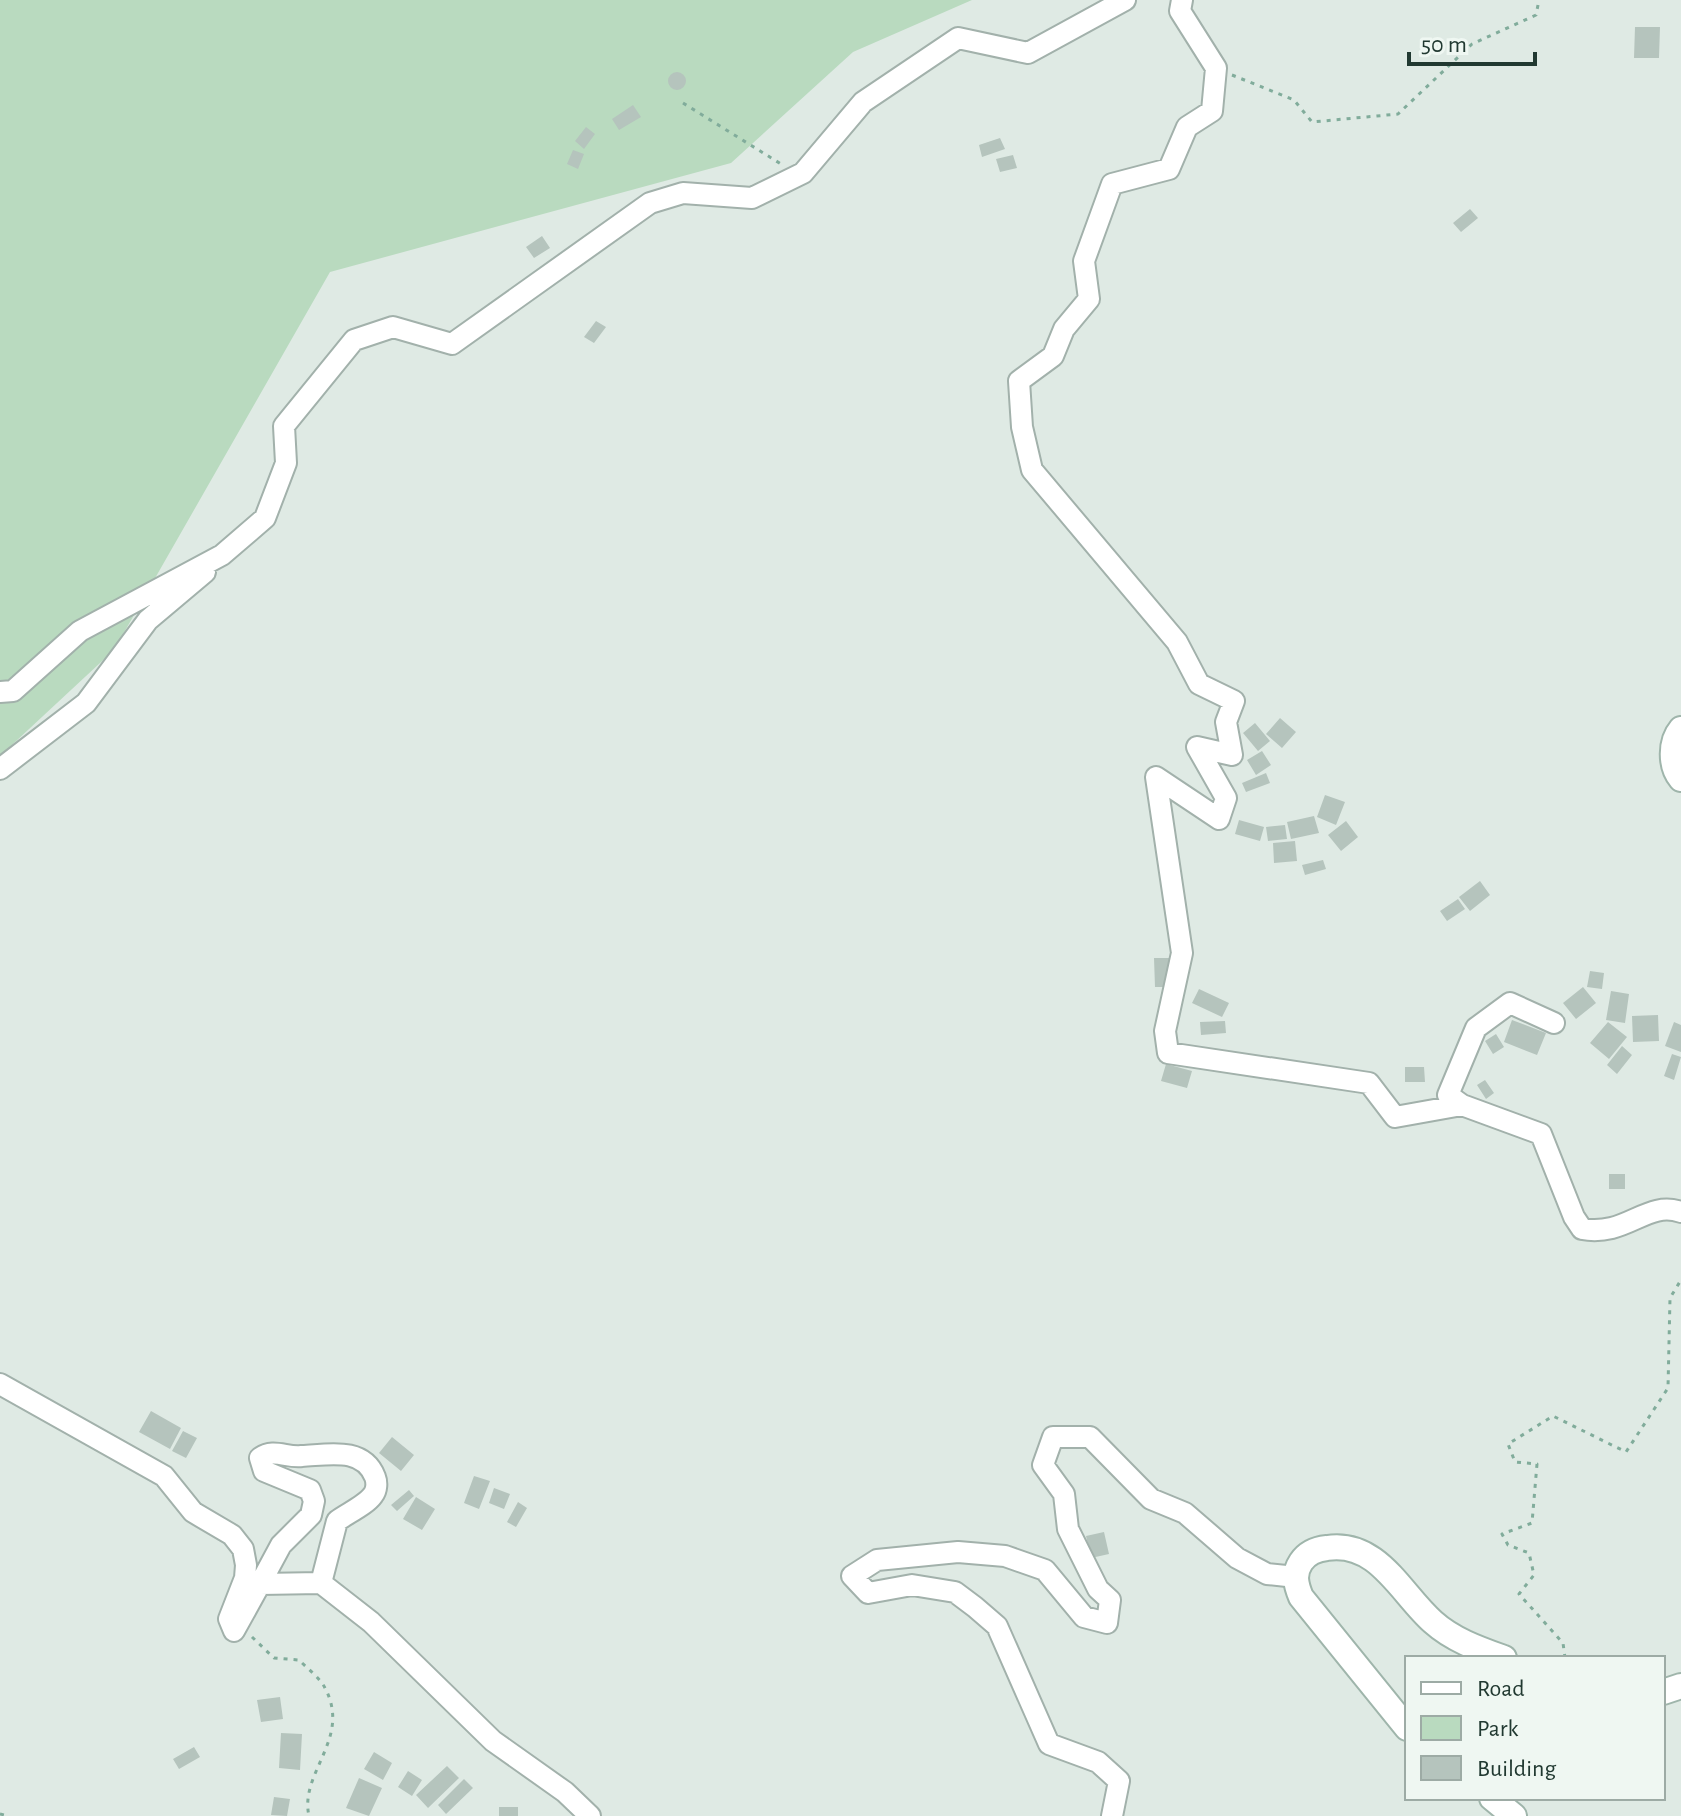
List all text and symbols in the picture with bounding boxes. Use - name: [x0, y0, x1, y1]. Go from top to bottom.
- scale bar: [1409, 16, 1535, 66]
- text: 50 m: [1421, 33, 1467, 57]
- legend: [1405, 1656, 1665, 1800]
- text: Road: [1477, 1677, 1525, 1701]
- text: Park: [1477, 1717, 1518, 1741]
- text: Building: [1477, 1757, 1556, 1781]

